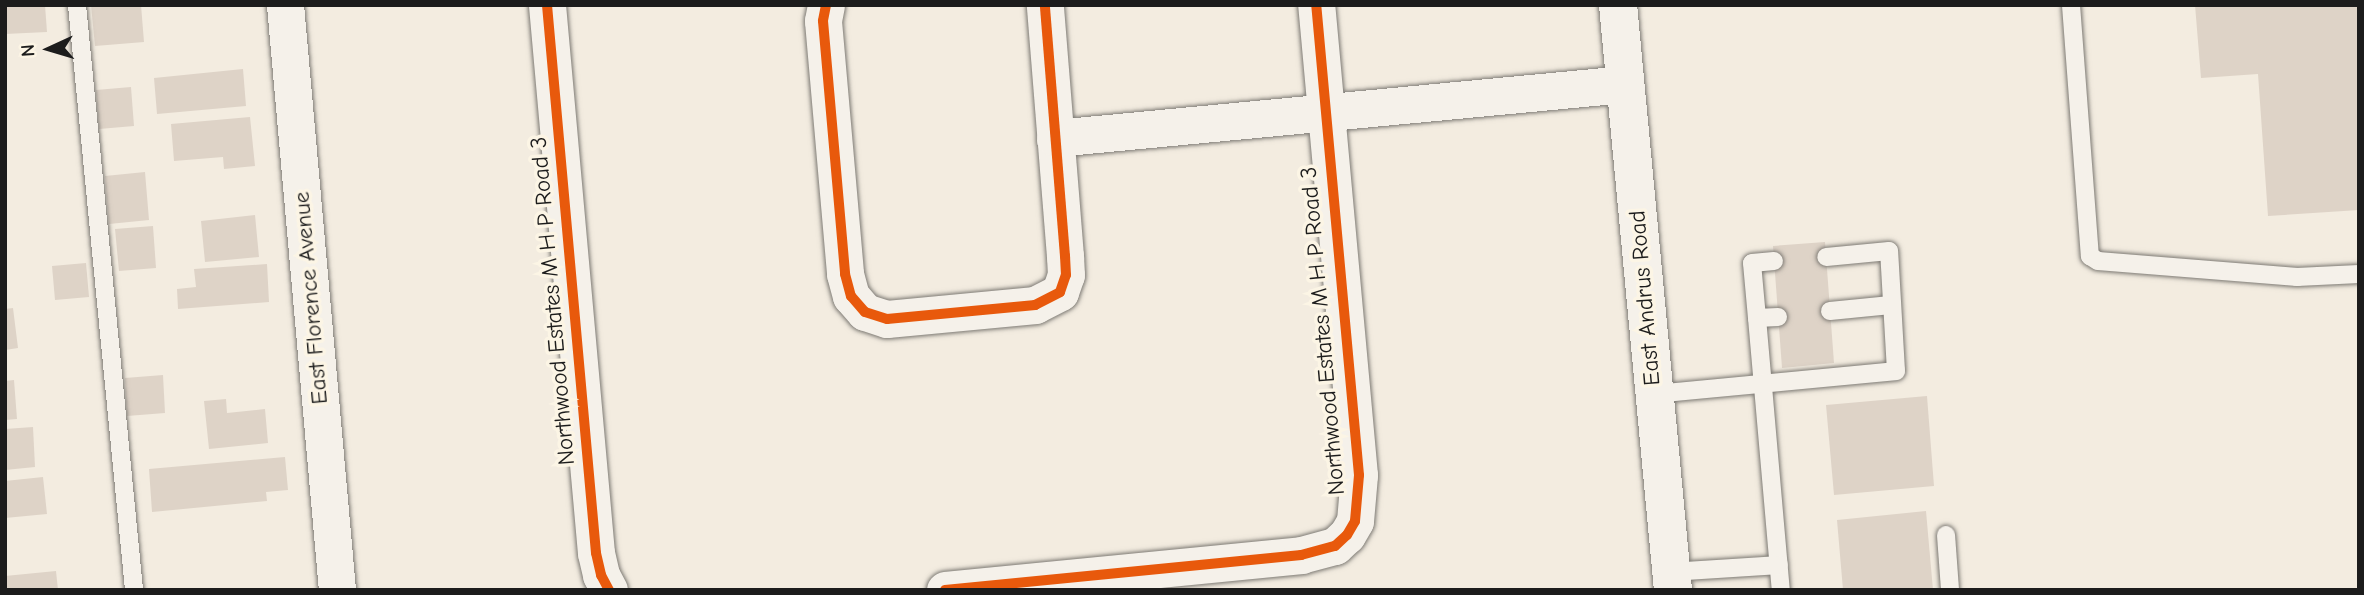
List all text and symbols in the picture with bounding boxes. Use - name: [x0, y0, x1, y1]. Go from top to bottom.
- north arrow: [14, 14, 84, 84]
- text: N: [17, 44, 39, 57]
- street label: Northwood Estates M H P Road 3: [525, 136, 581, 466]
- street label: Northwood Estates M H P Road 3: [1295, 166, 1351, 496]
- street label: East Florence Avenue: [288, 191, 334, 405]
- street label: East Andrus Road: [1624, 209, 1666, 387]

